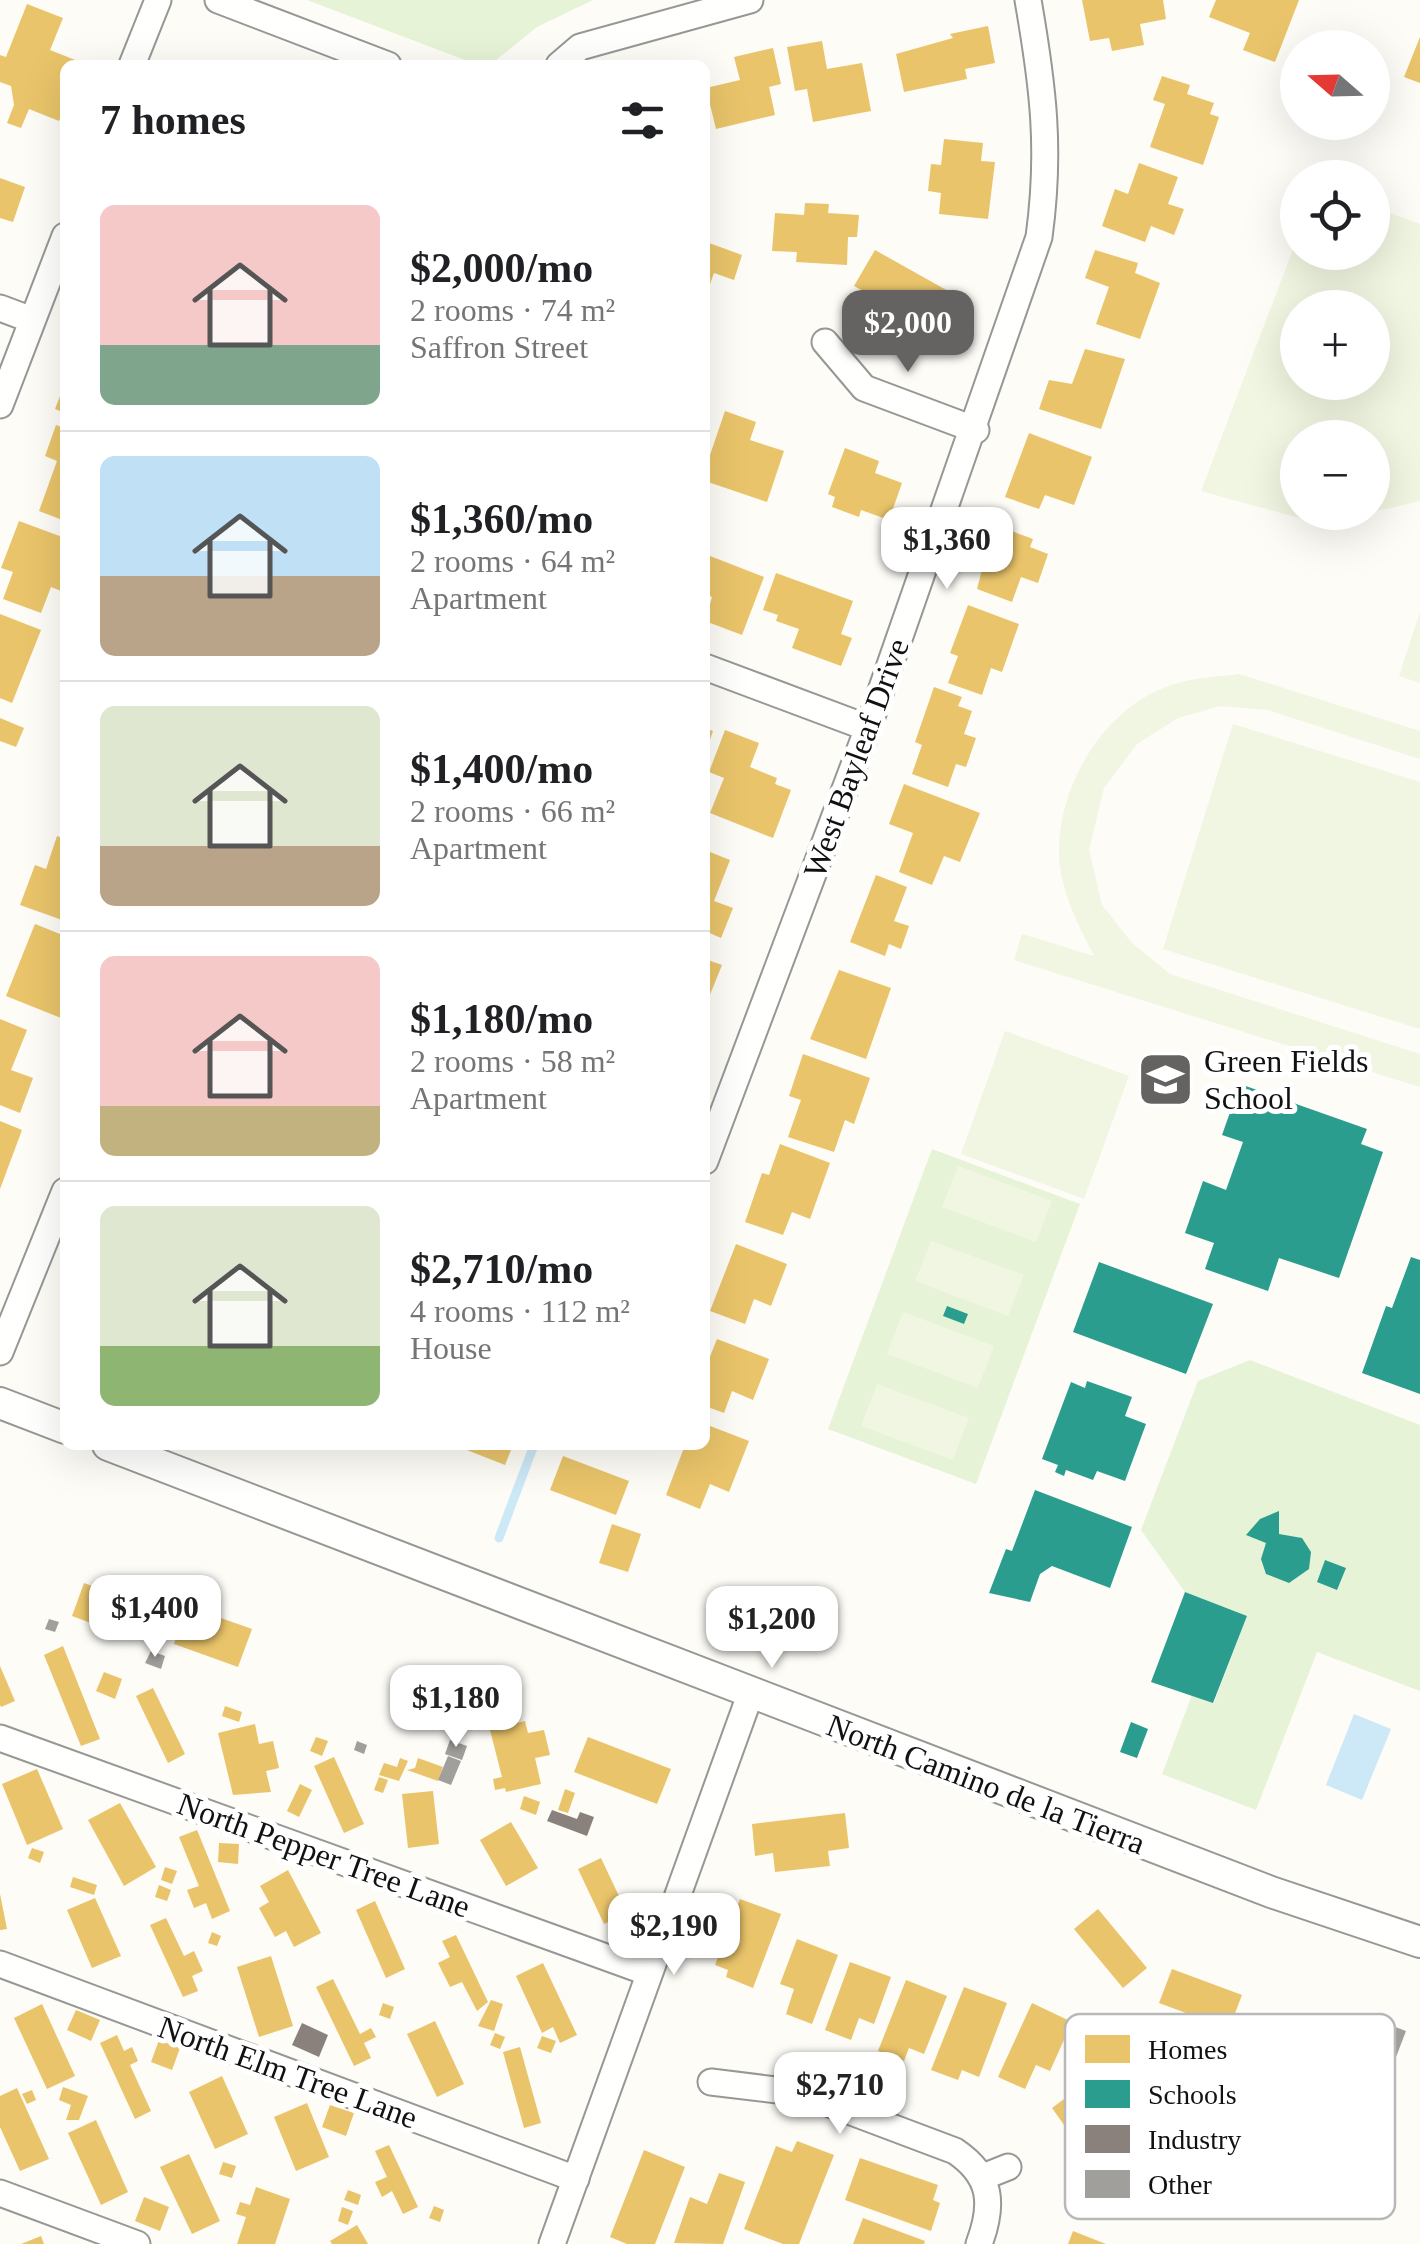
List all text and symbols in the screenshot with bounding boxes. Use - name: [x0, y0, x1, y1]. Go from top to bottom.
- north arrow: [1280, 30, 1390, 140]
- map controls: [1280, 30, 1390, 530]
- icon: filters: [615, 93, 670, 148]
- text: 7 homes: [100, 97, 246, 143]
- button: locate: [1280, 160, 1390, 270]
- icon: home: [180, 245, 300, 365]
- text: $2,000/mo: [410, 245, 593, 291]
- pin: $2,000: [827, 290, 989, 375]
- button: +: [1280, 290, 1390, 400]
- text: 2 rooms · 74 m²: [410, 292, 615, 328]
- text: $2,000: [864, 304, 952, 340]
- text: Saffron Street: [410, 329, 588, 365]
- button: −: [1280, 420, 1390, 530]
- icon: home: [180, 496, 300, 616]
- text: $1,360/mo: [410, 496, 593, 542]
- pin: $1,360: [866, 507, 1028, 592]
- text: $1,360: [903, 521, 991, 557]
- text: 2 rooms · 64 m²: [410, 543, 615, 579]
- text: Apartment: [410, 580, 547, 616]
- street label: West Bayleaf Drive: [796, 634, 916, 882]
- icon: home: [180, 746, 300, 866]
- text: $1,400/mo: [410, 746, 593, 792]
- text: 2 rooms · 66 m²: [410, 793, 615, 829]
- text: Apartment: [410, 830, 547, 866]
- icon: home: [180, 996, 300, 1116]
- text: $1,180/mo: [410, 996, 593, 1042]
- text: 2 rooms · 58 m²: [410, 1043, 615, 1079]
- place label: Green Fields School: [1204, 1043, 1368, 1116]
- school or university icon: Green Fields School: [1135, 1049, 1195, 1109]
- text: Apartment: [410, 1080, 547, 1116]
- icon: home: [180, 1246, 300, 1366]
- text: $2,710/mo: [410, 1246, 593, 1292]
- text: 4 rooms · 112 m²: [410, 1293, 630, 1329]
- text: House: [410, 1330, 492, 1366]
- pin: $1,400: [74, 1575, 236, 1660]
- pin: $1,200: [691, 1586, 853, 1671]
- text: $1,400: [111, 1589, 199, 1625]
- text: $1,200: [728, 1600, 816, 1636]
- pin: $1,180: [375, 1665, 537, 1750]
- text: $1,180: [412, 1679, 500, 1715]
- street label: North Camino de la Tierra: [822, 1707, 1150, 1861]
- street label: North Pepper Tree Lane: [173, 1785, 475, 1925]
- pin: $2,190: [593, 1893, 755, 1978]
- text: $2,190: [630, 1907, 718, 1943]
- street label: North Elm Tree Lane: [154, 2008, 422, 2136]
- legend: [1065, 2014, 1395, 2219]
- text: Homes: [1148, 2034, 1227, 2065]
- pin: $2,710: [759, 2052, 921, 2137]
- text: $2,710: [796, 2066, 884, 2102]
- text: Schools: [1148, 2079, 1237, 2110]
- text: Industry: [1148, 2124, 1241, 2155]
- text: Other: [1148, 2169, 1212, 2200]

